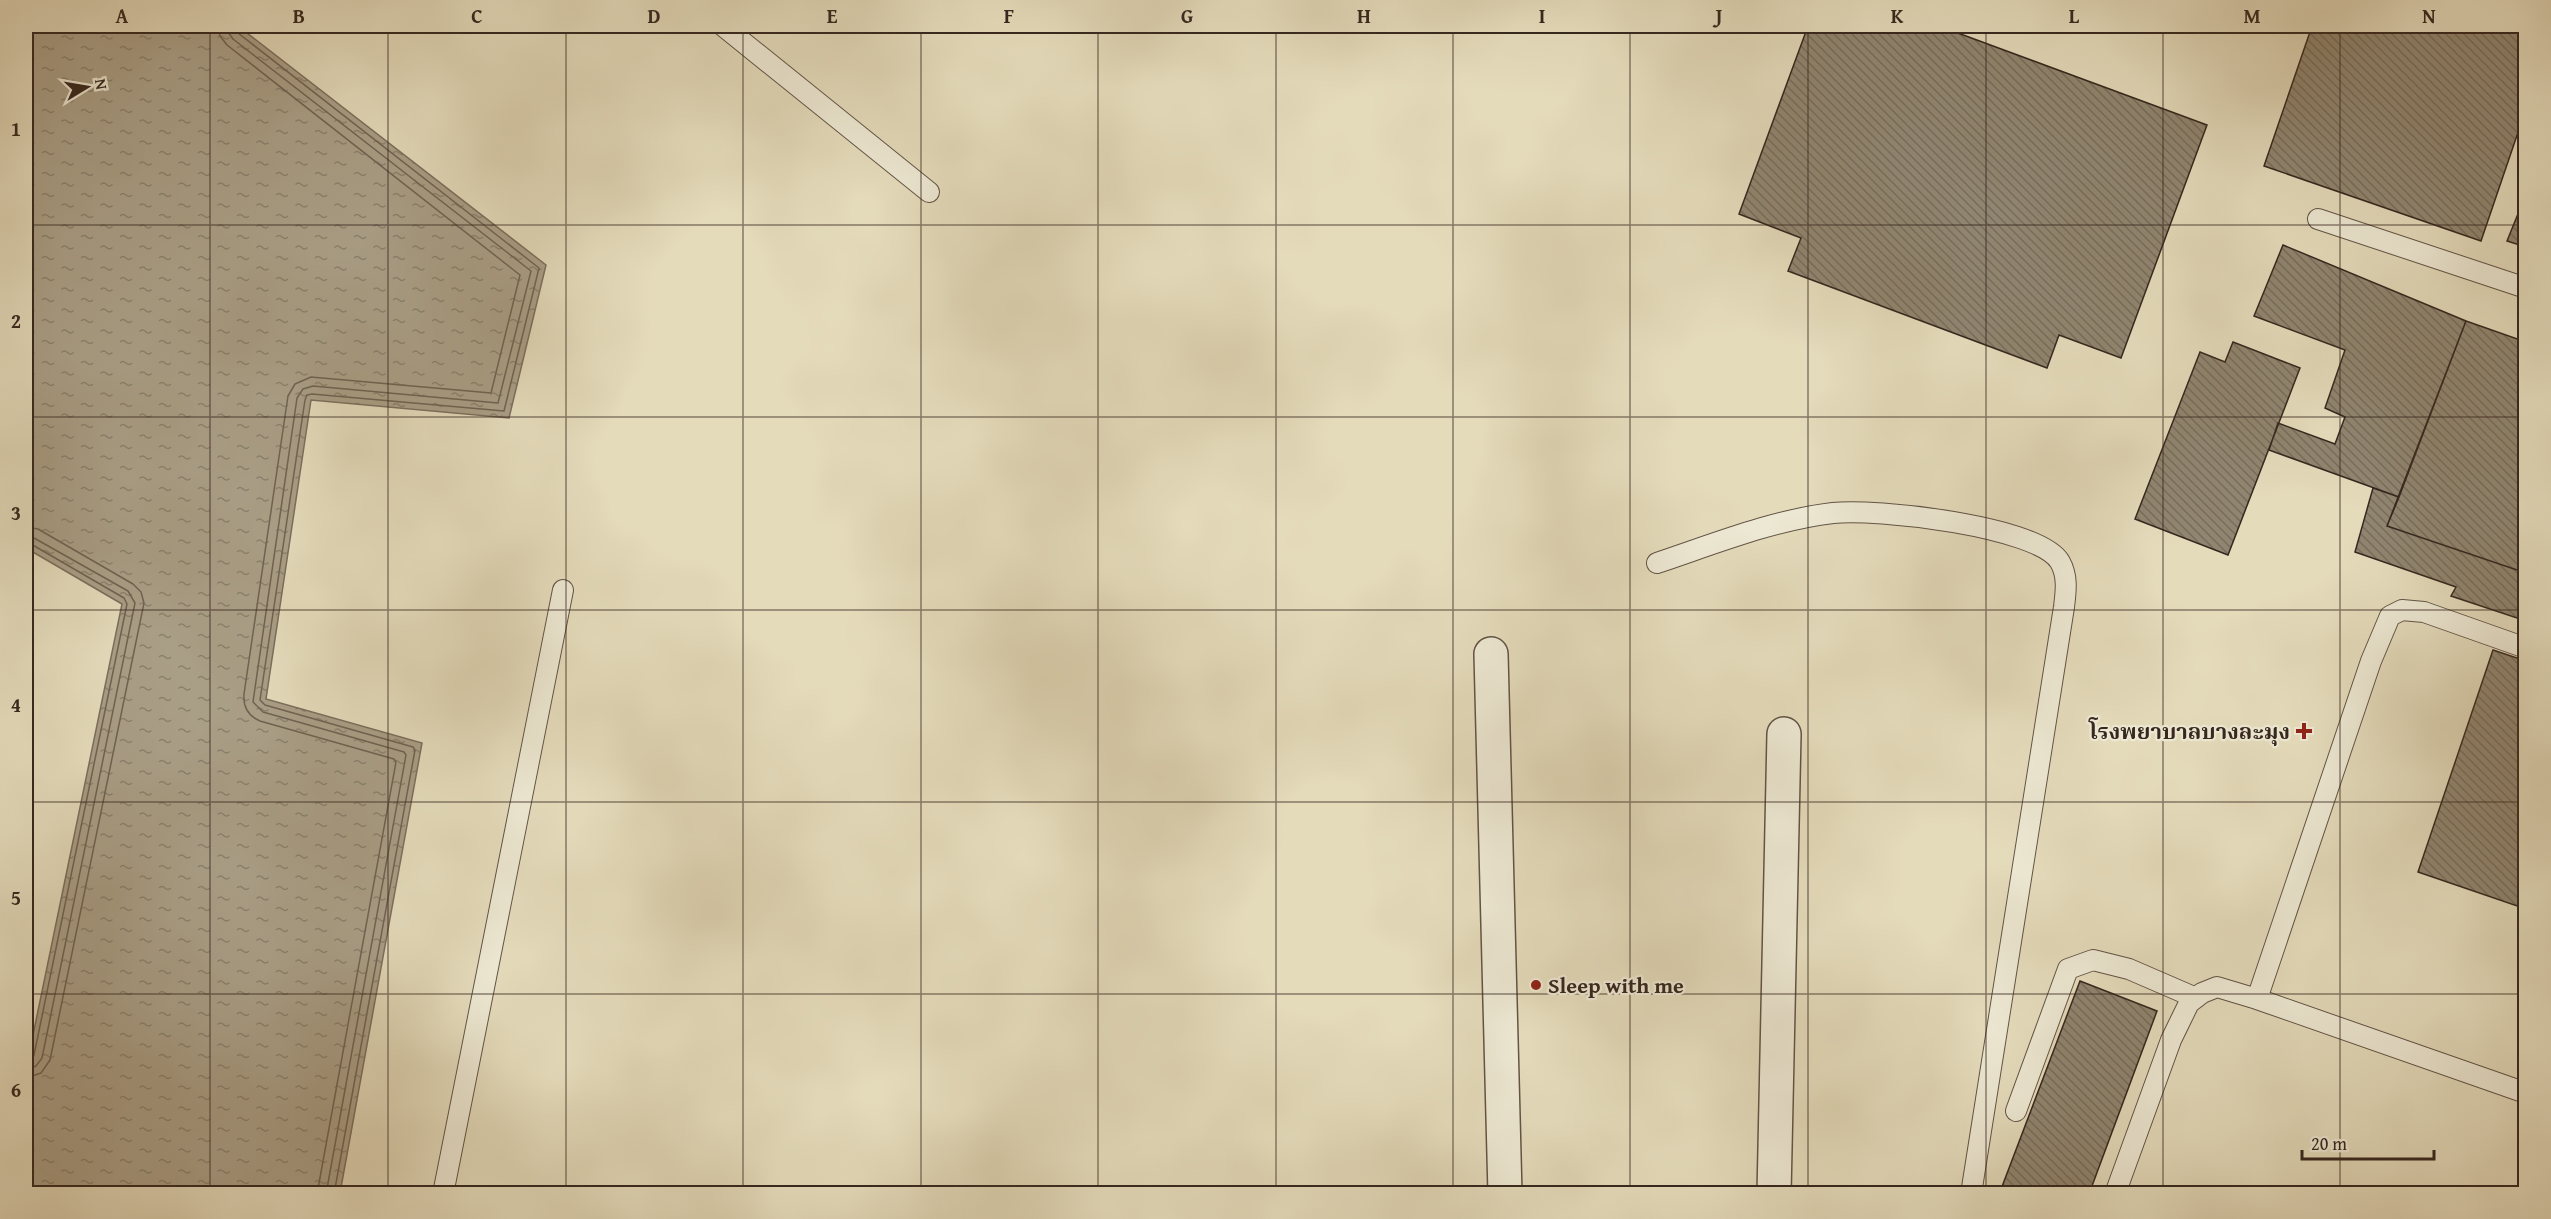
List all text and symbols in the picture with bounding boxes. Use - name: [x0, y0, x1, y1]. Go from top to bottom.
- text: A: [116, 1, 129, 30]
- text: B: [293, 1, 305, 30]
- text: C: [471, 1, 483, 30]
- text: D: [647, 1, 661, 30]
- text: E: [827, 1, 838, 30]
- text: F: [1004, 1, 1014, 30]
- text: G: [1181, 1, 1193, 30]
- text: H: [1357, 1, 1371, 30]
- text: I: [1539, 1, 1545, 30]
- text: J: [1713, 1, 1723, 30]
- text: K: [1891, 1, 1904, 30]
- text: L: [2069, 1, 2080, 30]
- text: M: [2243, 1, 2261, 30]
- text: N: [2422, 1, 2436, 30]
- north arrow: [57, 57, 117, 117]
- text: N: [89, 77, 115, 92]
- text: 1: [11, 114, 21, 143]
- text: 2: [11, 306, 21, 335]
- text: 3: [11, 498, 21, 527]
- text: 4: [11, 690, 21, 719]
- place label: โรงพยาบาลบางละมุง: [2088, 715, 2290, 747]
- marker: โรงพยาบาลบางละมุง: [2295, 722, 2313, 740]
- text: 5: [11, 883, 21, 912]
- place label: Sleep with me: [1548, 969, 1684, 1001]
- marker: Sleep with me: [1529, 978, 1543, 992]
- text: 6: [11, 1075, 21, 1104]
- scale bar: [2302, 1123, 2434, 1161]
- text: 20 m: [2311, 1130, 2347, 1157]

